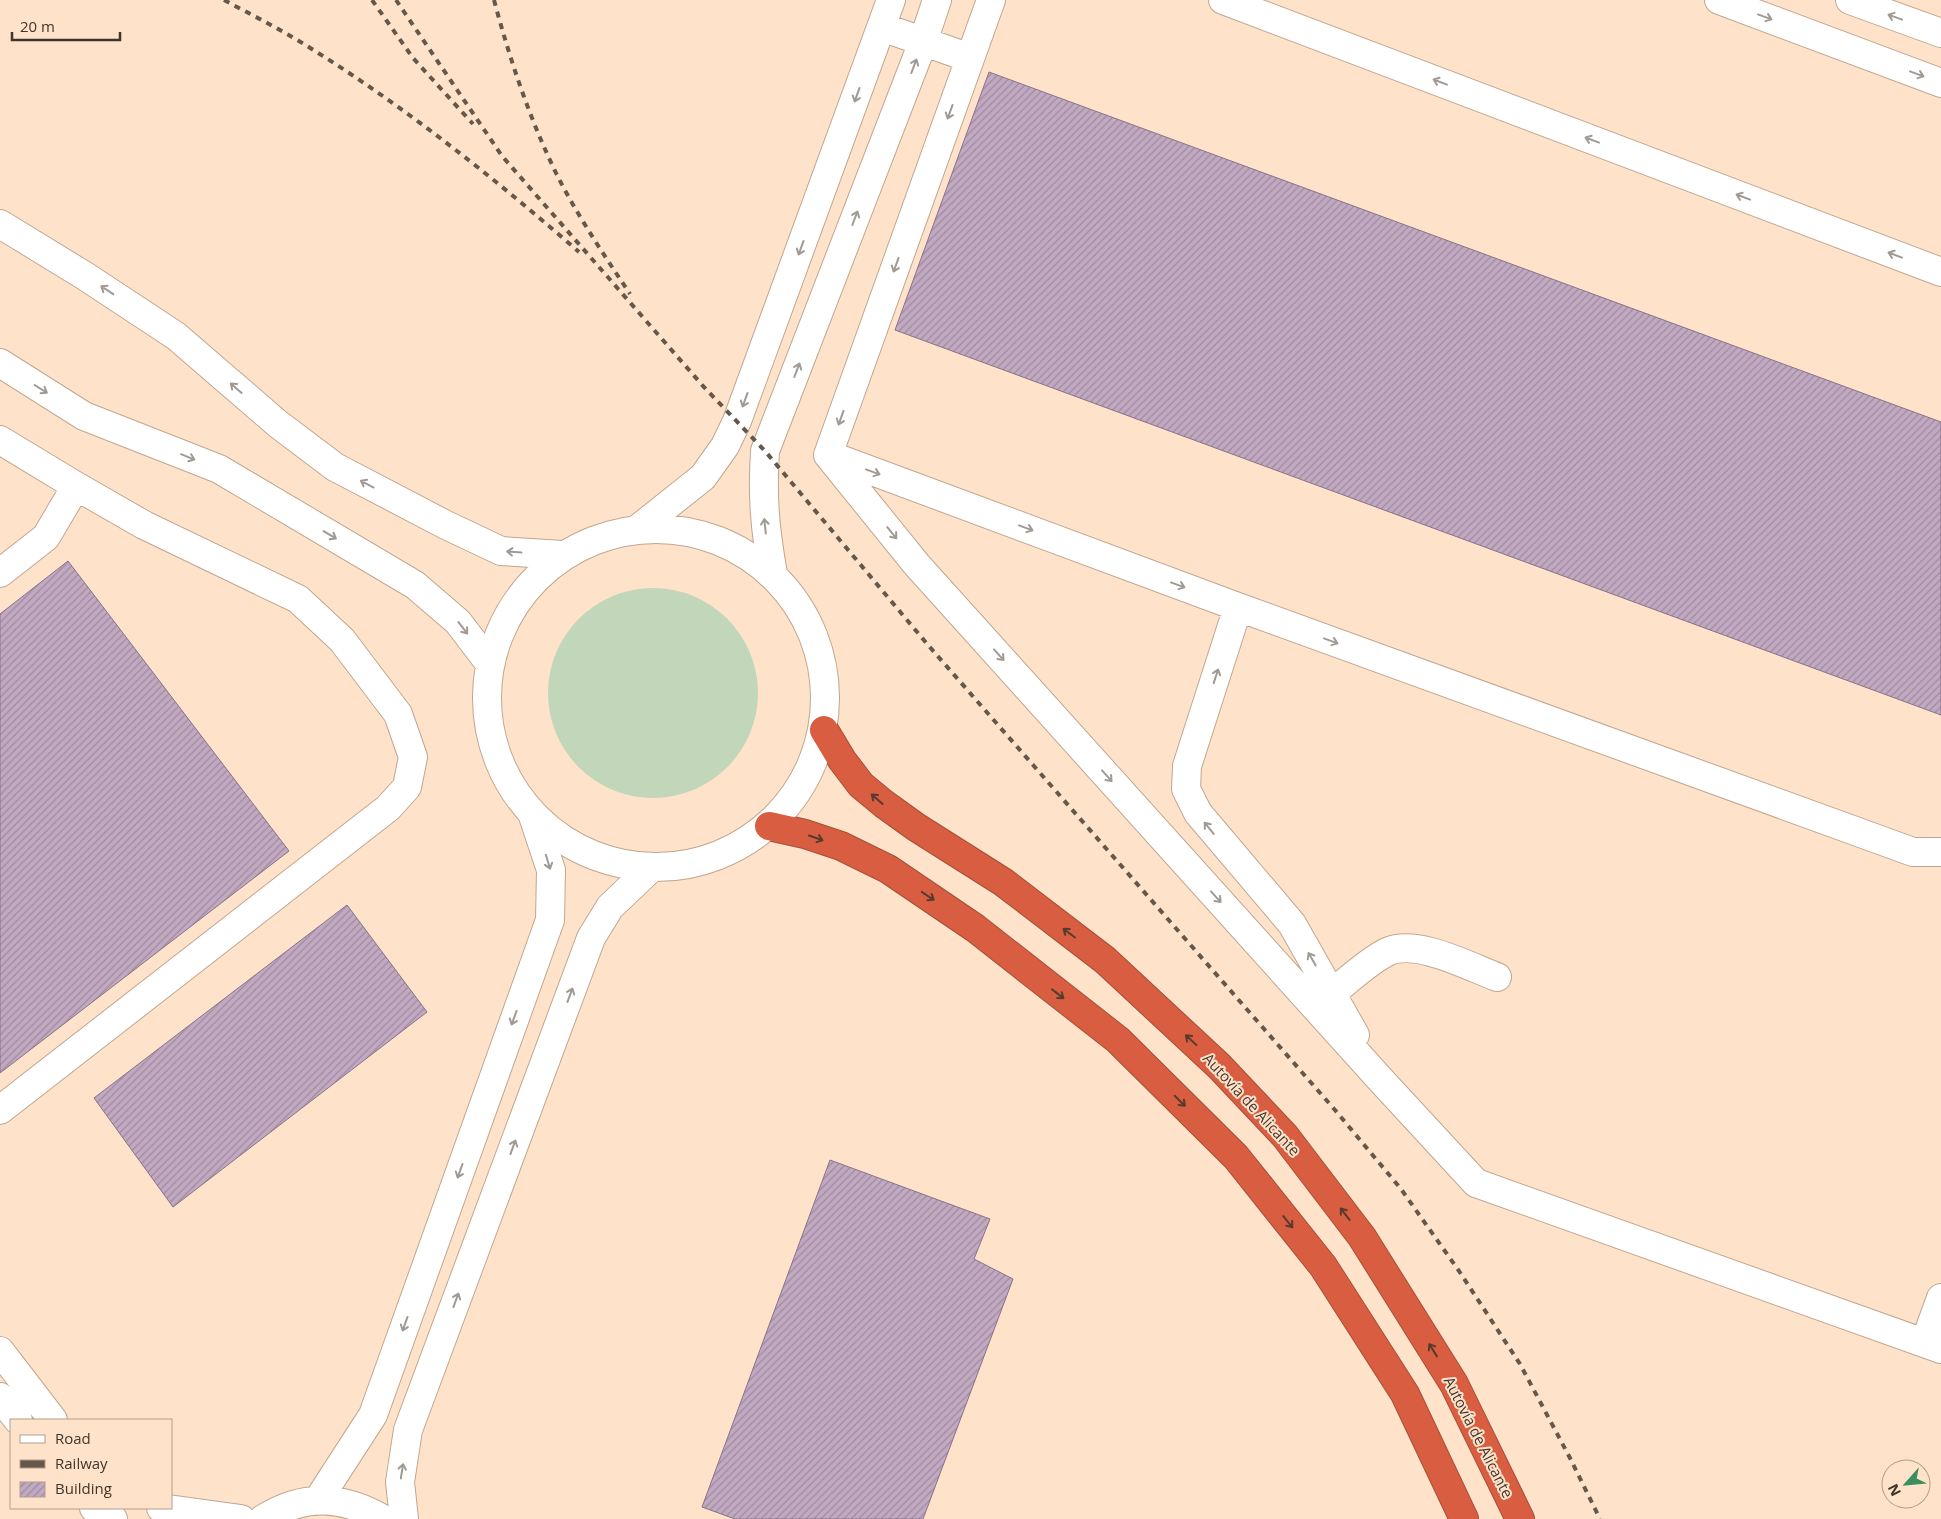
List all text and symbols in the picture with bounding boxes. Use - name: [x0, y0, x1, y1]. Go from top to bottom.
- scale bar: [12, 10, 120, 42]
- one-way arrow: [1888, 12, 1904, 21]
- one-way arrow: [1756, 13, 1772, 22]
- text: 20 m: [20, 16, 55, 36]
- one-way arrow: [910, 59, 919, 74]
- one-way arrow: [1909, 70, 1924, 79]
- one-way arrow: [1432, 77, 1448, 86]
- one-way arrow: [852, 87, 861, 102]
- one-way arrow: [945, 104, 954, 119]
- one-way arrow: [1584, 135, 1600, 144]
- one-way arrow: [1736, 192, 1752, 201]
- one-way arrow: [851, 211, 860, 226]
- one-way arrow: [796, 240, 805, 255]
- one-way arrow: [1888, 250, 1904, 259]
- one-way arrow: [891, 257, 900, 272]
- one-way arrow: [100, 285, 114, 296]
- one-way arrow: [793, 362, 802, 378]
- one-way arrow: [230, 383, 243, 394]
- one-way arrow: [34, 384, 48, 394]
- one-way arrow: [740, 392, 749, 408]
- one-way arrow: [836, 410, 845, 425]
- one-way arrow: [180, 453, 195, 462]
- one-way arrow: [865, 468, 881, 477]
- one-way arrow: [360, 479, 375, 488]
- one-way arrow: [760, 518, 770, 534]
- one-way arrow: [1017, 524, 1033, 533]
- one-way arrow: [886, 526, 897, 539]
- one-way arrow: [323, 531, 337, 541]
- one-way arrow: [506, 547, 522, 556]
- one-way arrow: [1170, 581, 1185, 590]
- one-way arrow: [457, 621, 468, 634]
- one-way arrow: [1322, 637, 1338, 646]
- one-way arrow: [993, 649, 1005, 662]
- one-way arrow: [1211, 668, 1221, 684]
- one-way arrow: [1102, 770, 1113, 783]
- one-way arrow: [871, 793, 884, 804]
- one-way arrow: [1204, 821, 1215, 834]
- one-way arrow: [808, 834, 823, 843]
- one-way arrow: [544, 854, 553, 869]
- one-way arrow: [1210, 890, 1222, 903]
- one-way arrow: [921, 891, 935, 901]
- one-way arrow: [1062, 928, 1076, 938]
- one-way arrow: [1307, 951, 1317, 966]
- one-way arrow: [565, 988, 575, 1003]
- one-way arrow: [1051, 988, 1064, 999]
- one-way arrow: [509, 1010, 518, 1025]
- one-way arrow: [1185, 1034, 1197, 1046]
- street label: Autovía de Alicante: [1199, 1048, 1305, 1160]
- one-way arrow: [1173, 1095, 1186, 1107]
- one-way arrow: [509, 1140, 518, 1156]
- one-way arrow: [455, 1163, 464, 1178]
- one-way arrow: [1340, 1207, 1350, 1221]
- one-way arrow: [1282, 1215, 1293, 1228]
- one-way arrow: [452, 1293, 461, 1308]
- one-way arrow: [400, 1316, 409, 1331]
- one-way arrow: [1428, 1344, 1438, 1358]
- street label: Autovía de Alicante: [1440, 1373, 1518, 1501]
- legend: [10, 1419, 172, 1509]
- text: Road: [55, 1428, 91, 1448]
- text: Railway: [55, 1453, 108, 1473]
- north arrow: [1881, 1459, 1931, 1509]
- one-way arrow: [397, 1463, 407, 1479]
- text: Building: [55, 1478, 112, 1498]
- text: N: [1883, 1481, 1905, 1500]

